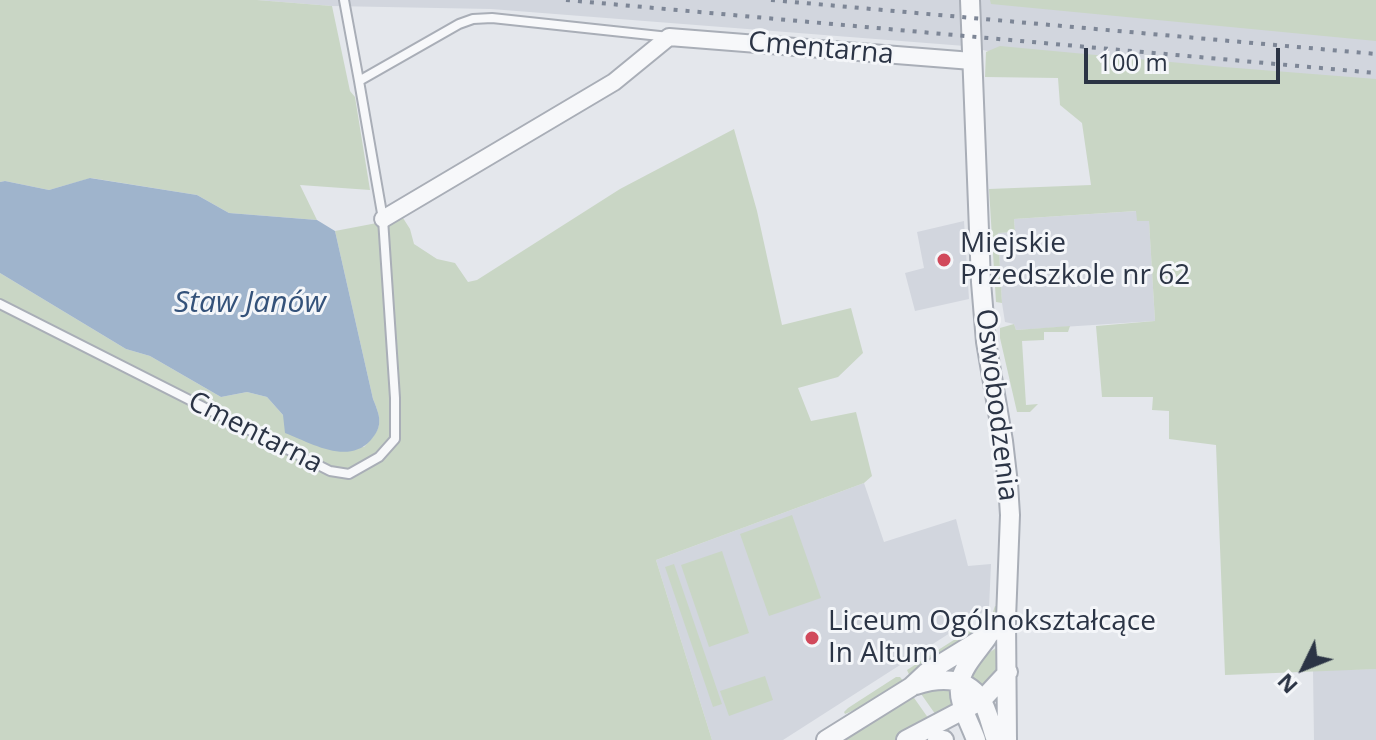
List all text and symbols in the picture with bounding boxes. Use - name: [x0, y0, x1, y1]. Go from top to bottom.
- street label: Cmentarna: [747, 26, 895, 72]
- scale bar: [1088, 32, 1284, 82]
- text: 100 m: [1098, 45, 1168, 78]
- place label: Miejskie Przedszkole nr 62: [960, 227, 1190, 293]
- marker: Miejskie Przedszkole nr 62: [935, 251, 953, 269]
- water label: Staw Janów: [174, 285, 326, 321]
- street label: Oswobodzenia: [968, 307, 1024, 503]
- street label: Cmentarna: [182, 385, 328, 481]
- place label: Liceum Ogólnokształcące In Altum: [828, 605, 1156, 671]
- north arrow: [1264, 628, 1344, 708]
- marker: Liceum Ogólnokształcące In Altum: [803, 629, 821, 647]
- text: N: [1269, 668, 1304, 701]

